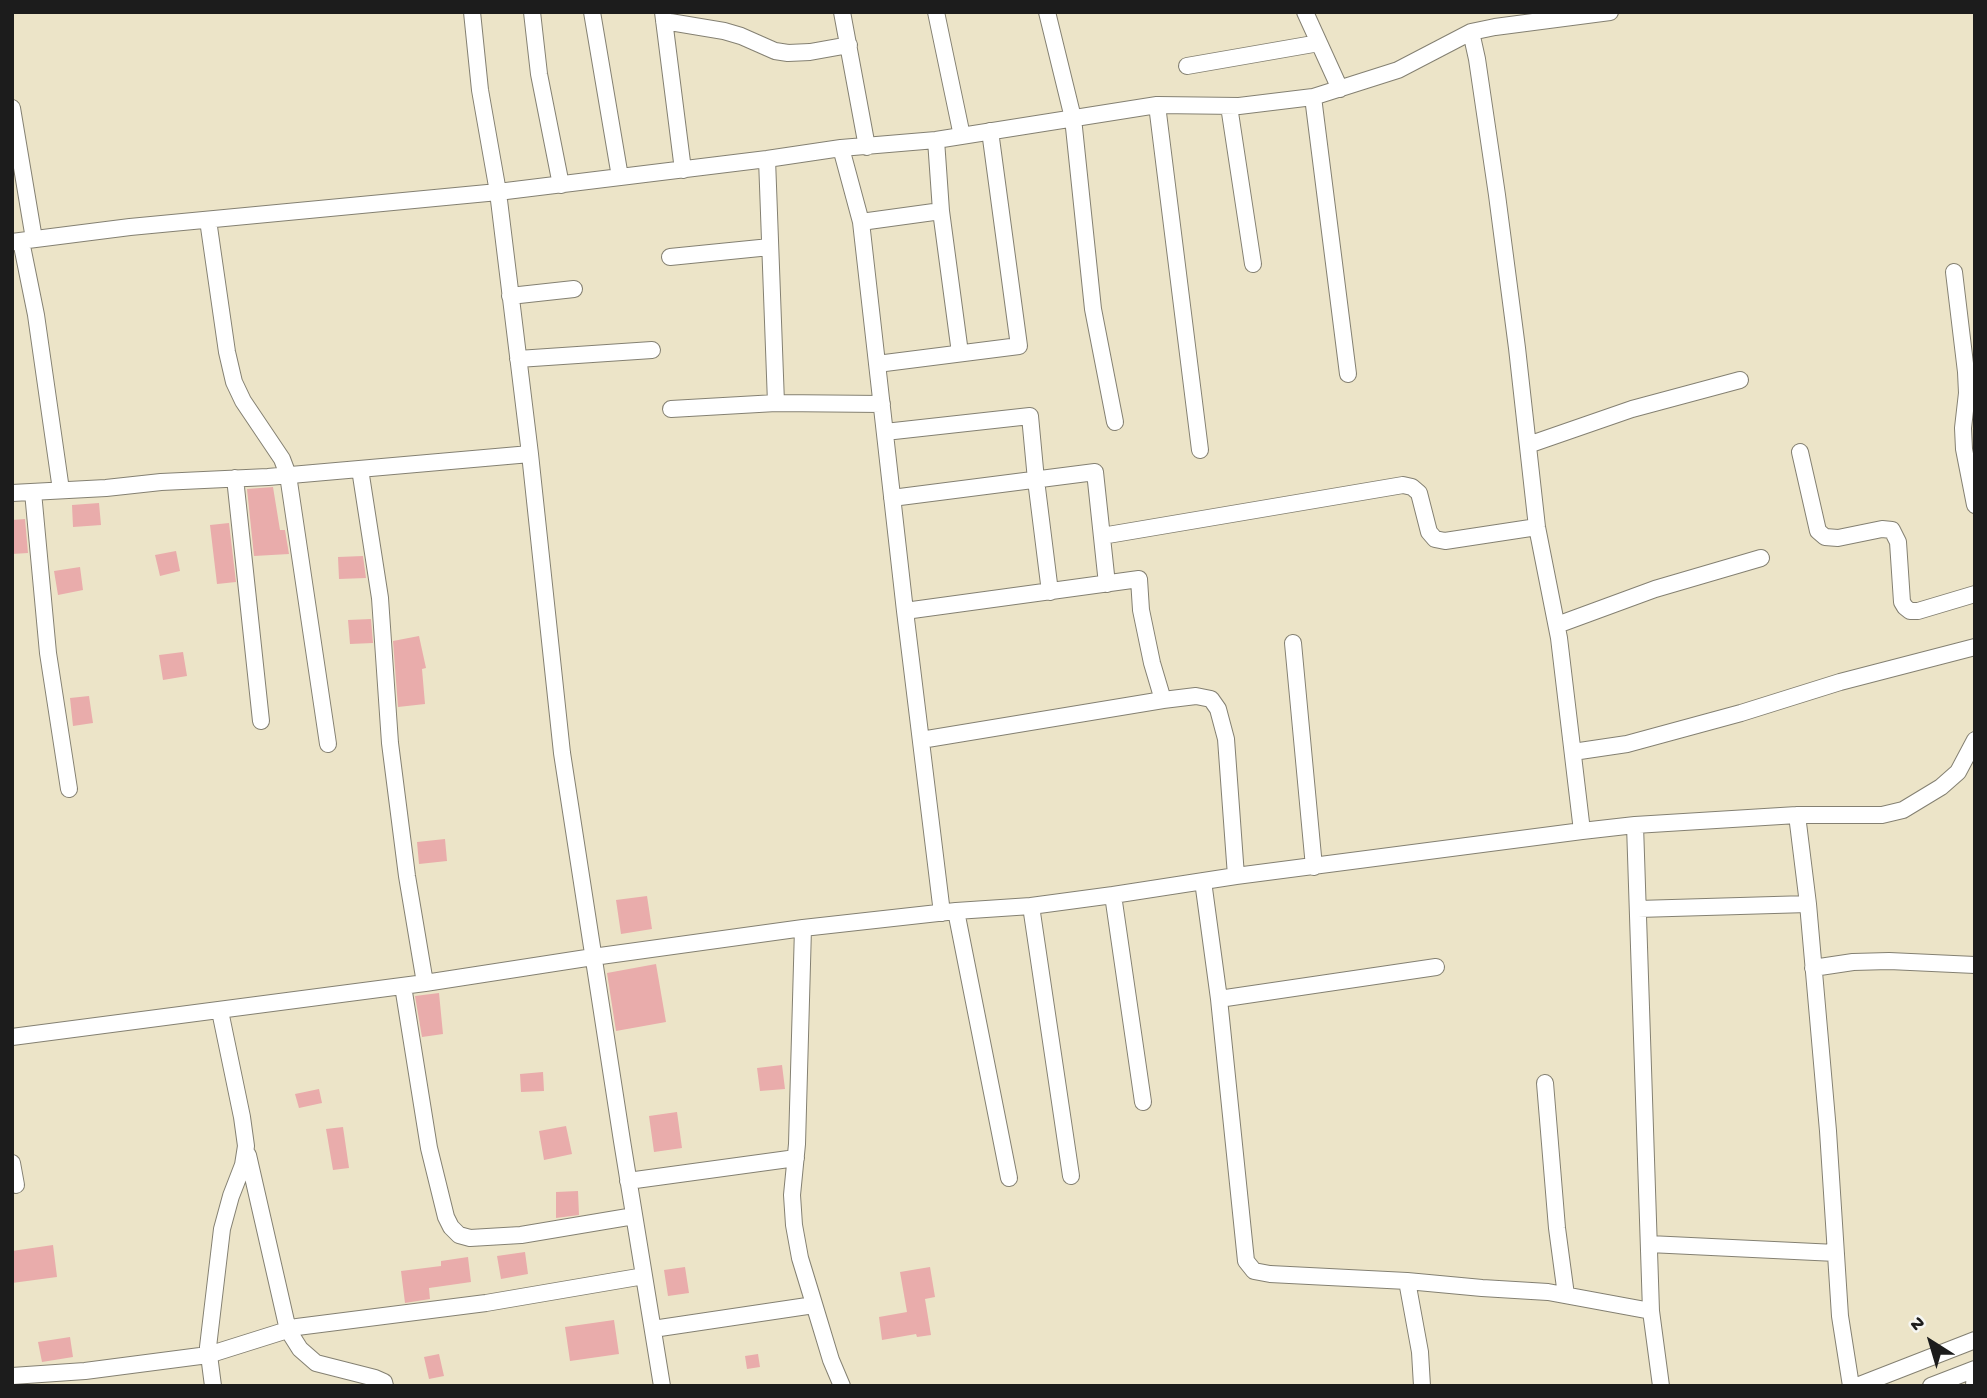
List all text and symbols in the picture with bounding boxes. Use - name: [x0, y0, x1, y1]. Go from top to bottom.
- north arrow: [1896, 1307, 1966, 1377]
- text: N: [1906, 1312, 1930, 1338]

